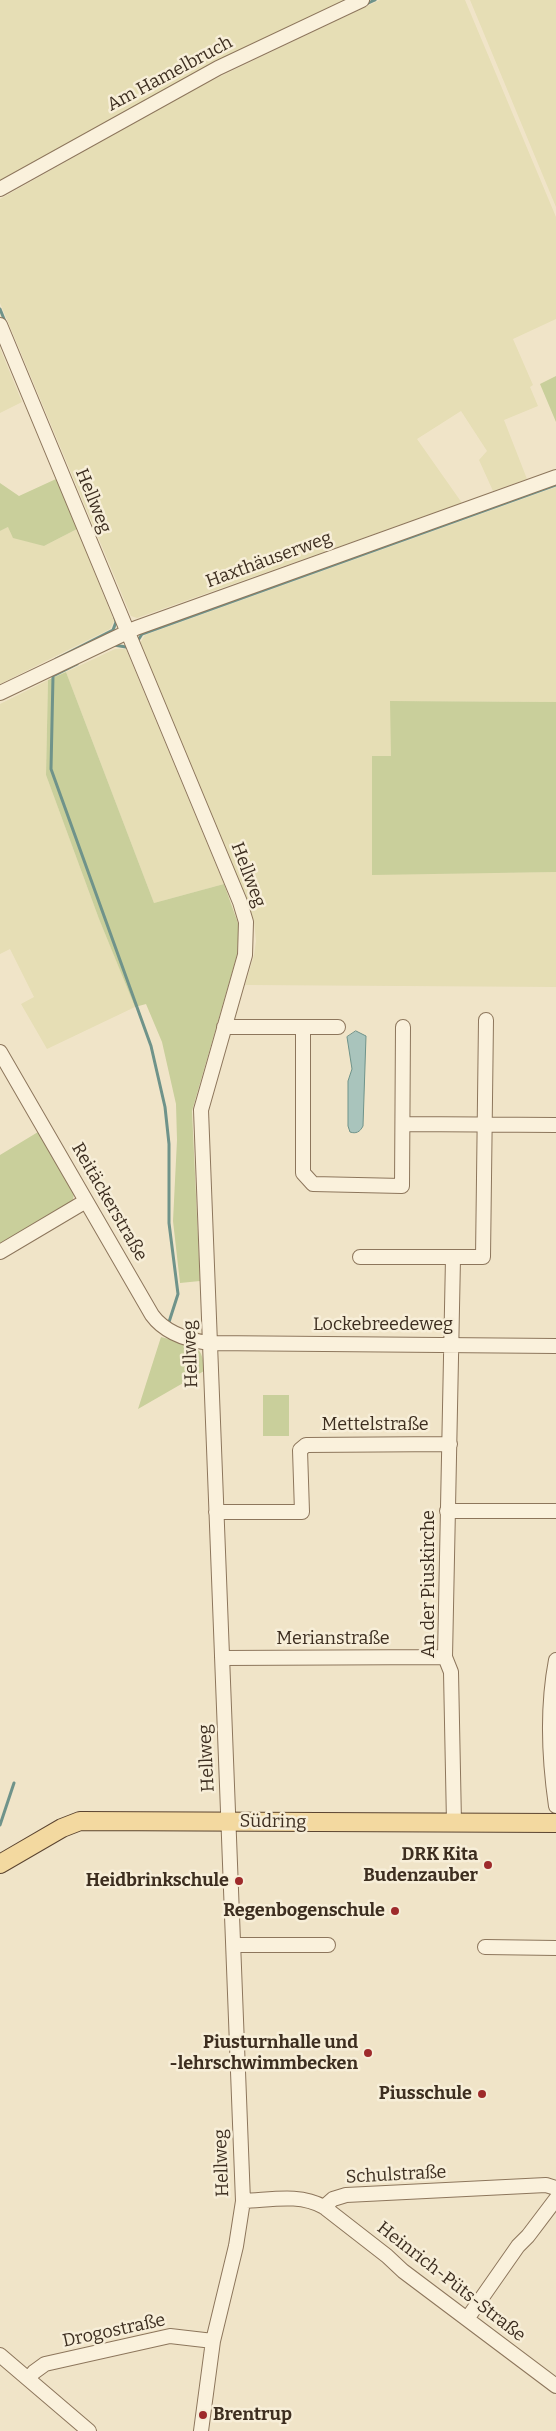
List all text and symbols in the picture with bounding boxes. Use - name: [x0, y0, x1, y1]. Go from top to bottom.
- street label: Am Hamelbruch: [104, 32, 236, 116]
- street label: Hellweg: [70, 465, 116, 537]
- street label: Haxthäuserweg: [203, 527, 335, 593]
- street label: Hellweg: [226, 839, 270, 911]
- street label: Reitäckerstraße: [66, 1139, 152, 1265]
- street label: Lockebreedeweg: [313, 1314, 453, 1336]
- street label: Hellweg: [179, 1320, 203, 1388]
- street label: Mettelstraße: [321, 1414, 429, 1436]
- street label: An der Piuskirche: [418, 1510, 440, 1658]
- street label: Merianstraße: [276, 1628, 390, 1650]
- street label: Hellweg: [194, 1724, 220, 1792]
- street label: Südring: [239, 1811, 307, 1833]
- place label: DRK Kita Budenzauber: [363, 1844, 478, 1886]
- marker: DRK Kita Budenzauber: [482, 1859, 494, 1871]
- place label: Heidbrinkschule: [86, 1870, 229, 1892]
- marker: Heidbrinkschule: [233, 1875, 245, 1887]
- place label: Regenbogenschule: [223, 1900, 385, 1922]
- marker: Regenbogenschule: [389, 1905, 401, 1917]
- place label: Piusturnhalle und -lehrschwimmbecken: [170, 2032, 358, 2074]
- marker: Piusturnhalle und -lehrschwimmbecken: [362, 2047, 374, 2059]
- place label: Piusschule: [379, 2083, 472, 2105]
- marker: Piusschule: [476, 2088, 488, 2100]
- street label: Hellweg: [210, 2129, 234, 2197]
- street label: Schulstraße: [345, 2162, 447, 2188]
- street label: Heinrich-Püts-Straße: [372, 2217, 530, 2347]
- street label: Drogostraße: [61, 2310, 167, 2352]
- place label: Brentrup: [213, 2404, 292, 2426]
- marker: Brentrup: [197, 2409, 209, 2421]

